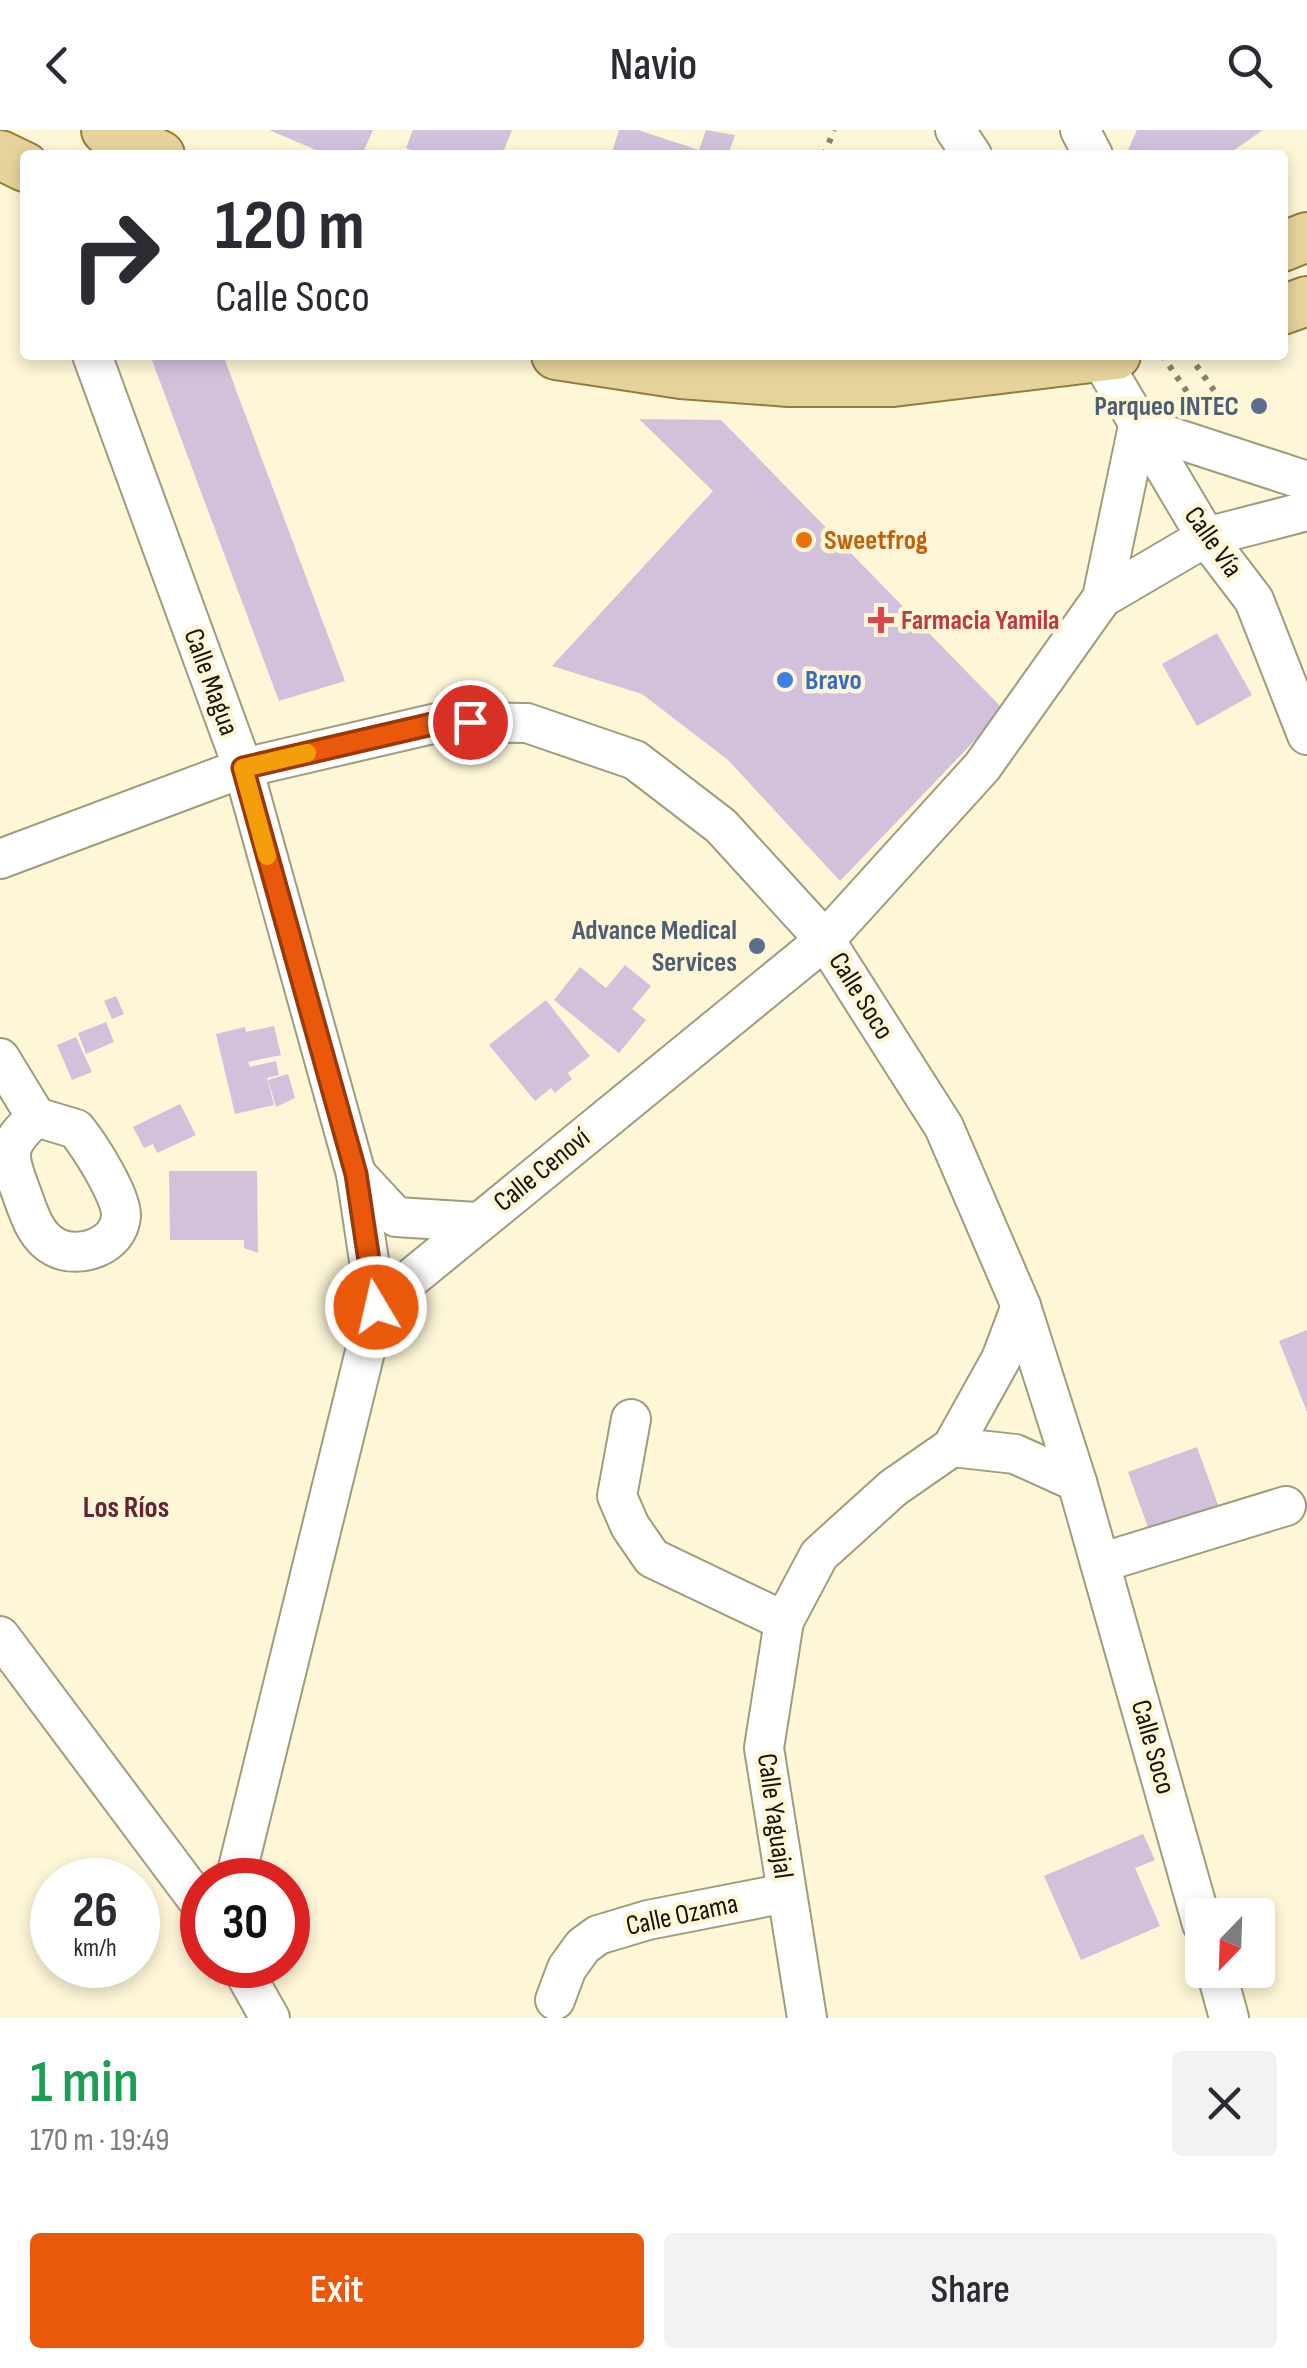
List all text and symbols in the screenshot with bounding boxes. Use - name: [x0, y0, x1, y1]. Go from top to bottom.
- icon: back: [30, 38, 85, 93]
- text: Navio: [610, 38, 697, 93]
- icon: search: [1222, 38, 1277, 93]
- text: 120 m: [215, 185, 365, 269]
- icon: right: [50, 190, 180, 320]
- text: Calle Soco: [215, 270, 370, 325]
- place label: Parqueo INTEC: [1094, 390, 1239, 423]
- marker: Parqueo INTEC: [1248, 395, 1270, 417]
- street label: Calle Vía: [1177, 500, 1249, 584]
- place label: Sweetfrog: [824, 524, 928, 557]
- marker: Sweetfrog: [793, 529, 815, 551]
- place label: Farmacia Yamila: [901, 604, 1060, 637]
- marker: Farmacia Yamila: [870, 609, 892, 631]
- street label: Calle Magua: [176, 624, 246, 740]
- place label: Bravo: [805, 664, 862, 697]
- marker: Bravo: [774, 669, 796, 691]
- pin: [428, 680, 513, 765]
- icon: arrive: [443, 695, 498, 750]
- place label: Advance Medical Services: [571, 914, 737, 979]
- marker: Advance Medical Services: [746, 935, 768, 957]
- street label: Calle Soco: [821, 946, 901, 1046]
- street label: Calle Cenoví: [487, 1121, 597, 1219]
- position arrow: [324, 1255, 428, 1359]
- district label: Los Ríos: [83, 1490, 169, 1526]
- street label: Calle Soco: [1124, 1696, 1182, 1798]
- street label: Calle Yaguajal: [750, 1751, 800, 1881]
- speed limit sign: 30: [180, 1858, 310, 1988]
- text: 26: [72, 1881, 118, 1941]
- street label: Calle Ozama: [623, 1887, 741, 1943]
- north arrow: [1185, 1898, 1275, 1988]
- map controls: [1185, 1898, 1275, 1988]
- text: km/h: [73, 1933, 117, 1964]
- text: 1 min: [30, 2047, 139, 2119]
- button: close: [1172, 2051, 1277, 2156]
- text: 170 m · 19:49: [30, 2121, 169, 2160]
- button: Exit: [30, 2233, 644, 2348]
- button: Share: [664, 2233, 1277, 2348]

